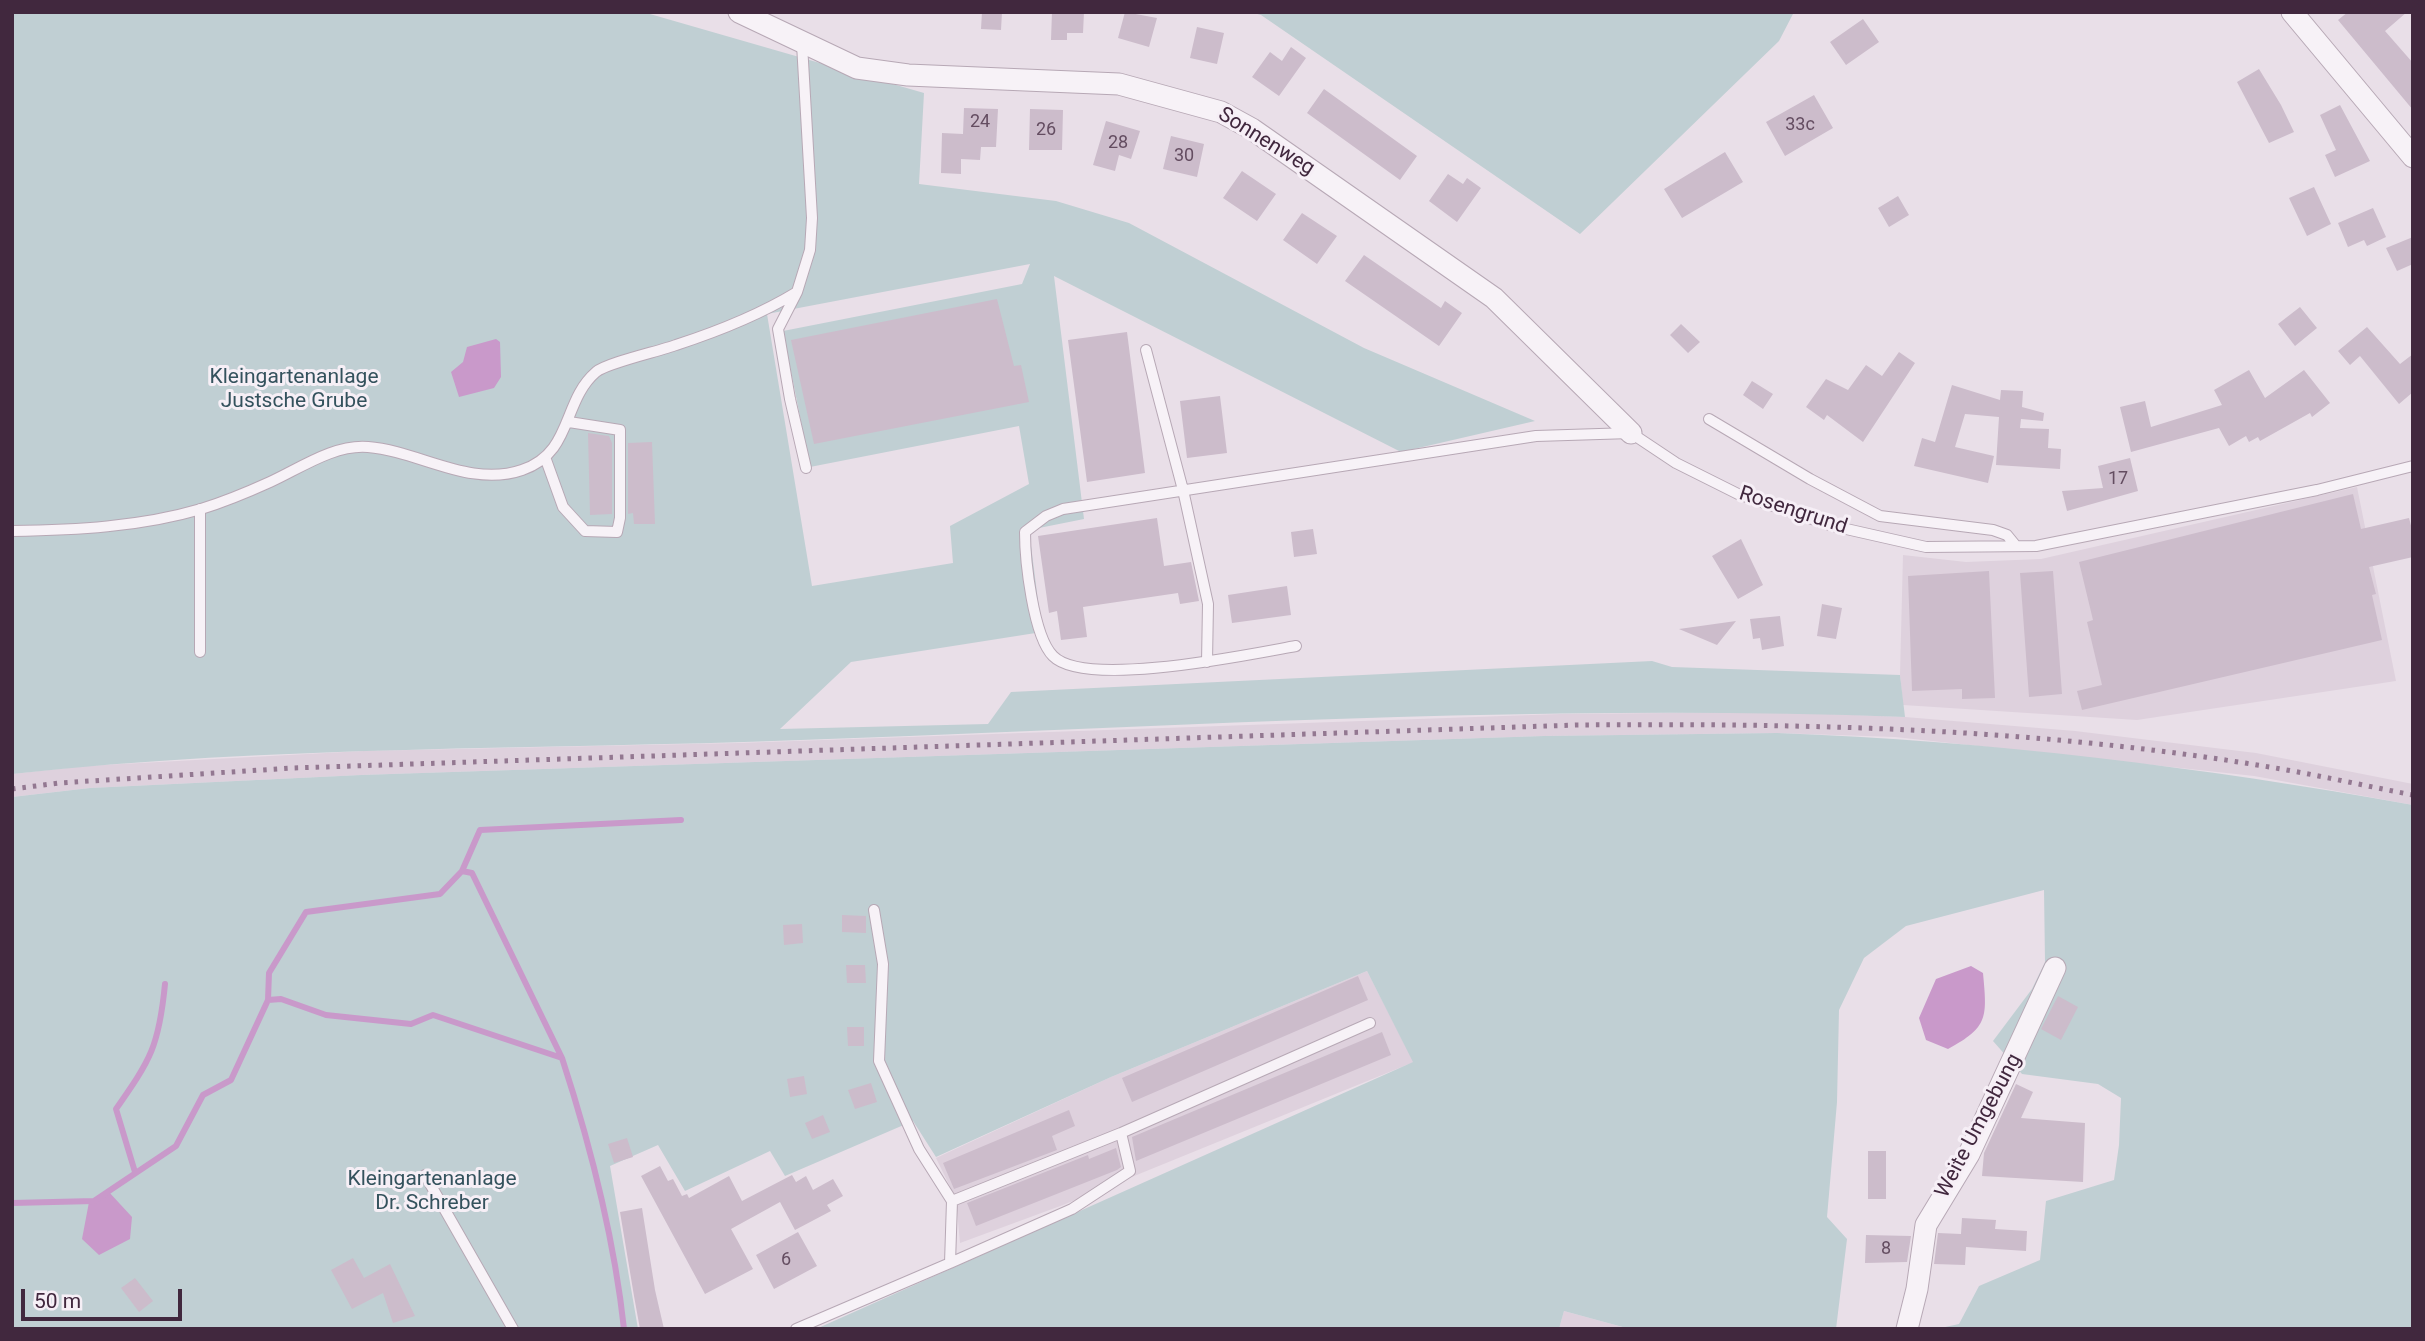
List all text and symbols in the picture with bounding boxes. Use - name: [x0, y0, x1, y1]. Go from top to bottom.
- street label: Sonnenweg: [1213, 102, 1319, 182]
- house number: 24: [970, 111, 990, 133]
- house number: 33c: [1785, 114, 1815, 136]
- house number: 26: [1036, 119, 1056, 141]
- house number: 28: [1108, 132, 1128, 154]
- house number: 30: [1174, 145, 1194, 167]
- park label: Kleingartenanlage Justsche Grube: [209, 365, 379, 415]
- house number: 17: [2108, 468, 2128, 490]
- street label: Rosengrund: [1736, 482, 1850, 540]
- street label: Weite Umgebung: [1930, 1050, 2028, 1202]
- park label: Kleingartenanlage Dr. Schreber: [347, 1167, 517, 1217]
- house number: 8: [1881, 1238, 1891, 1260]
- house number: 6: [781, 1249, 791, 1271]
- scale bar: [24, 1274, 186, 1318]
- text: 50 m: [34, 1289, 81, 1313]

